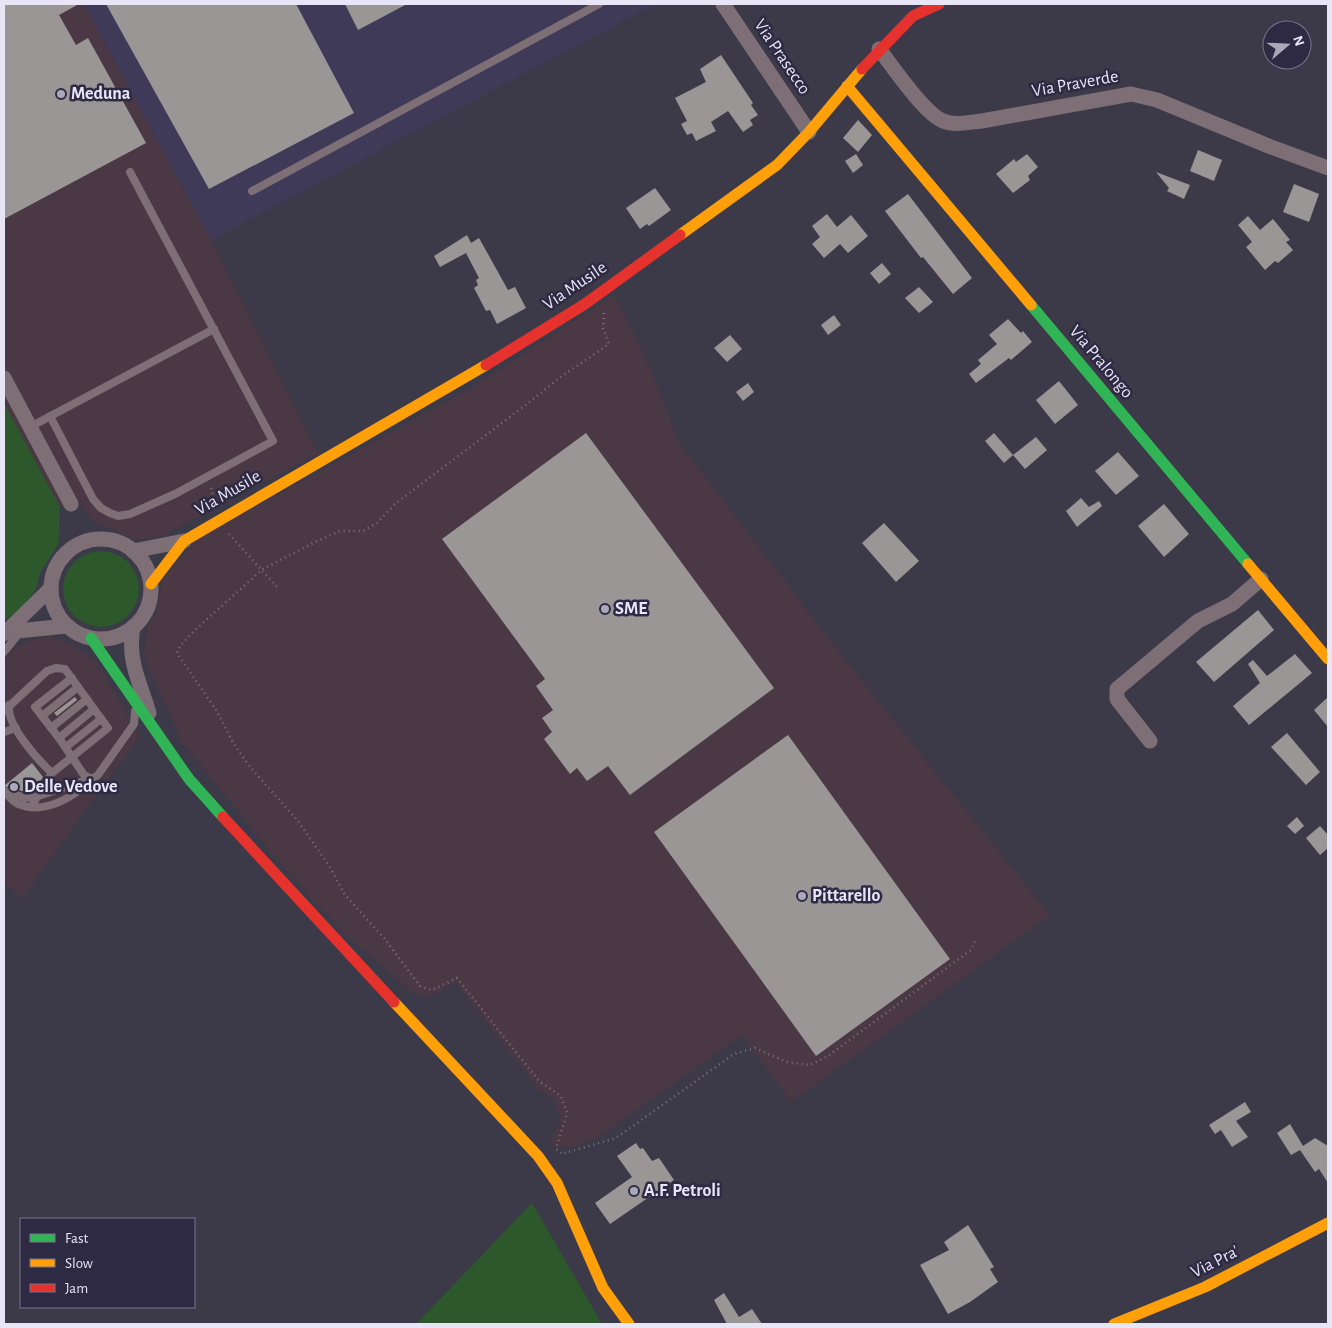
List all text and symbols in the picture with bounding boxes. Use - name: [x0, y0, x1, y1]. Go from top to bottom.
- street label: Via Prasecco: [750, 16, 814, 98]
- north arrow: [1262, 20, 1312, 70]
- text: N: [1290, 34, 1307, 48]
- street label: Via Praverde: [1030, 68, 1120, 100]
- place label: Meduna: [71, 85, 131, 103]
- marker: Meduna: [55, 88, 67, 100]
- street label: Via Musile: [540, 258, 610, 314]
- street label: Via Pralongo: [1066, 322, 1137, 402]
- street label: Via Musile: [192, 467, 264, 519]
- place label: SME: [615, 600, 647, 618]
- marker: SME: [599, 603, 611, 615]
- place label: Delle Vedove: [24, 778, 117, 796]
- marker: Delle Vedove: [8, 781, 20, 793]
- place label: Pittarello: [812, 887, 881, 905]
- marker: Pittarello: [796, 890, 808, 902]
- place label: A.F. Petroli: [644, 1182, 721, 1200]
- marker: A.F. Petroli: [628, 1185, 640, 1197]
- legend: [20, 1218, 195, 1308]
- text: Fast: [65, 1231, 89, 1246]
- street label: Via Pra': [1188, 1242, 1242, 1282]
- text: Slow: [65, 1256, 93, 1271]
- text: Jam: [65, 1281, 88, 1296]

